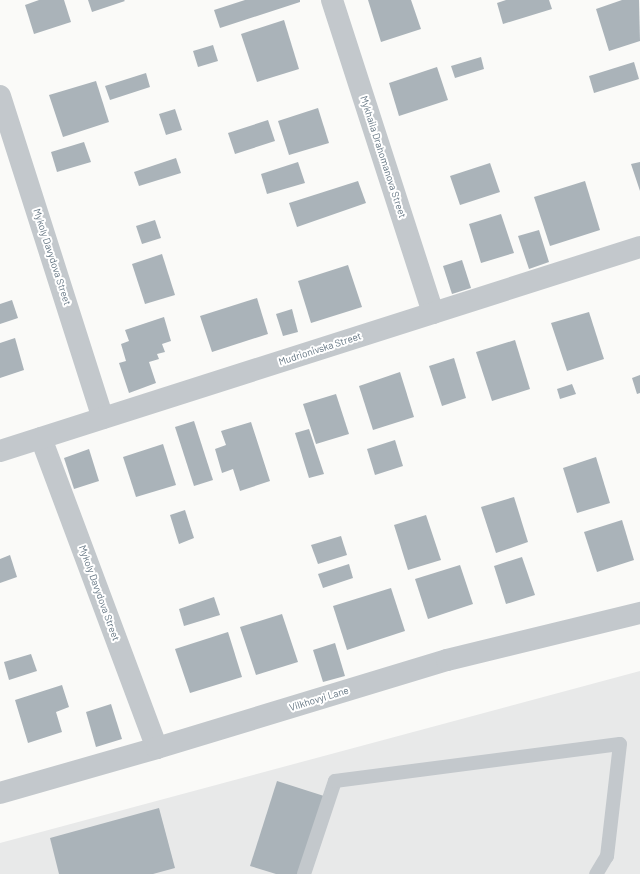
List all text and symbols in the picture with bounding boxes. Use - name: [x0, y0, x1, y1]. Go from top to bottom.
- street label: Mykhaila Drahomanova Street: [358, 94, 408, 220]
- street label: Mykoly Davydova Street: [31, 207, 73, 307]
- street label: Mudrionivska Street: [277, 330, 363, 368]
- street label: Mykoly Davydova Street: [76, 543, 122, 643]
- street label: Vilkhovyi Lane: [288, 684, 350, 714]

